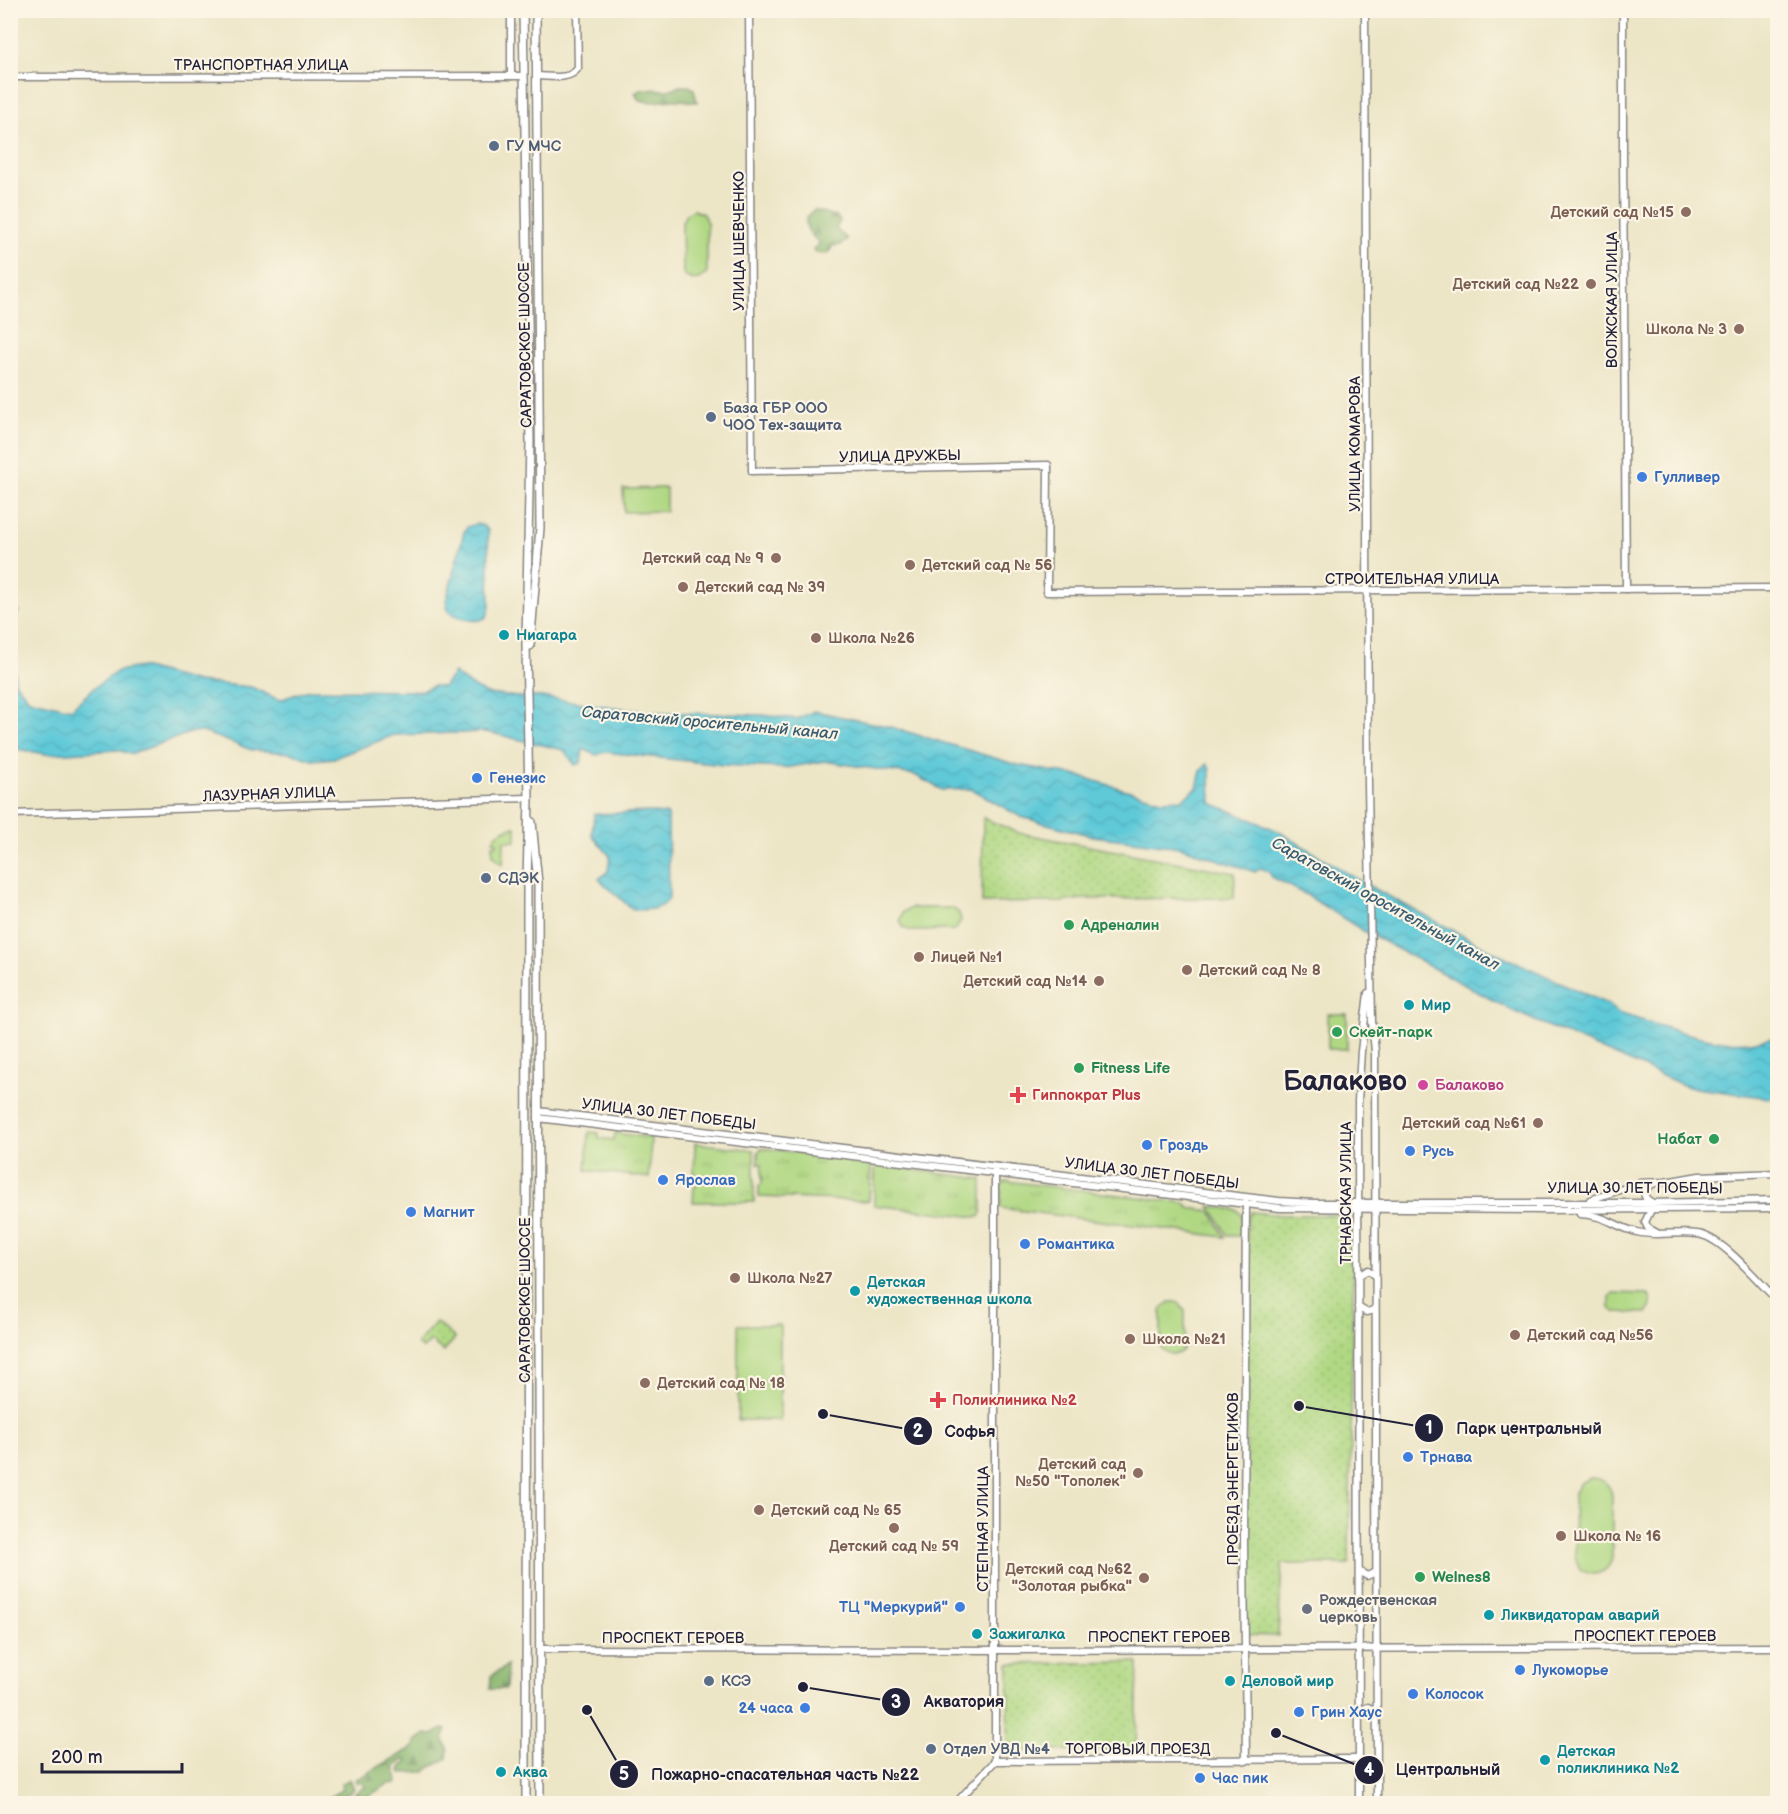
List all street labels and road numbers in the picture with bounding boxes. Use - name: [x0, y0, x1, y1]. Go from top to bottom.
- street label: ТРАНСПОРТНАЯ УЛИЦА: [174, 56, 349, 75]
- street label: УЛИЦА ШЕВЧЕНКО: [730, 171, 749, 311]
- street label: ВОЛЖСКАЯ УЛИЦА: [1603, 231, 1622, 368]
- street label: САРАТОВСКОЕ ШОССЕ: [515, 262, 536, 428]
- street label: УЛИЦА КОМАРОВА: [1346, 375, 1365, 512]
- street label: УЛИЦА ДРУЖБЫ: [839, 446, 961, 467]
- street label: СТРОИТЕЛЬНАЯ УЛИЦА: [1325, 570, 1500, 589]
- street label: ЛАЗУРНАЯ УЛИЦА: [201, 783, 336, 806]
- street label: УЛИЦА 30 ЛЕТ ПОБЕДЫ: [581, 1094, 757, 1135]
- street label: ТРНАВСКАЯ УЛИЦА: [1337, 1121, 1356, 1264]
- street label: УЛИЦА 30 ЛЕТ ПОБЕДЫ: [1064, 1153, 1240, 1194]
- street label: УЛИЦА 30 ЛЕТ ПОБЕДЫ: [1547, 1179, 1723, 1198]
- street label: САРАТОВСКОЕ ШОССЕ: [516, 1217, 535, 1383]
- street label: ПРОЕЗД ЭНЕРГЕТИКОВ: [1224, 1392, 1243, 1565]
- street label: СТЕПНАЯ УЛИЦА: [974, 1465, 993, 1592]
- street label: ПРОСПЕКТ ГЕРОЕВ: [1574, 1627, 1717, 1646]
- street label: ПРОСПЕКТ ГЕРОЕВ: [1088, 1628, 1231, 1647]
- street label: ПРОСПЕКТ ГЕРОЕВ: [602, 1629, 745, 1648]
- street label: ТОРГОВЫЙ ПРОЕЗД: [1065, 1740, 1211, 1759]

